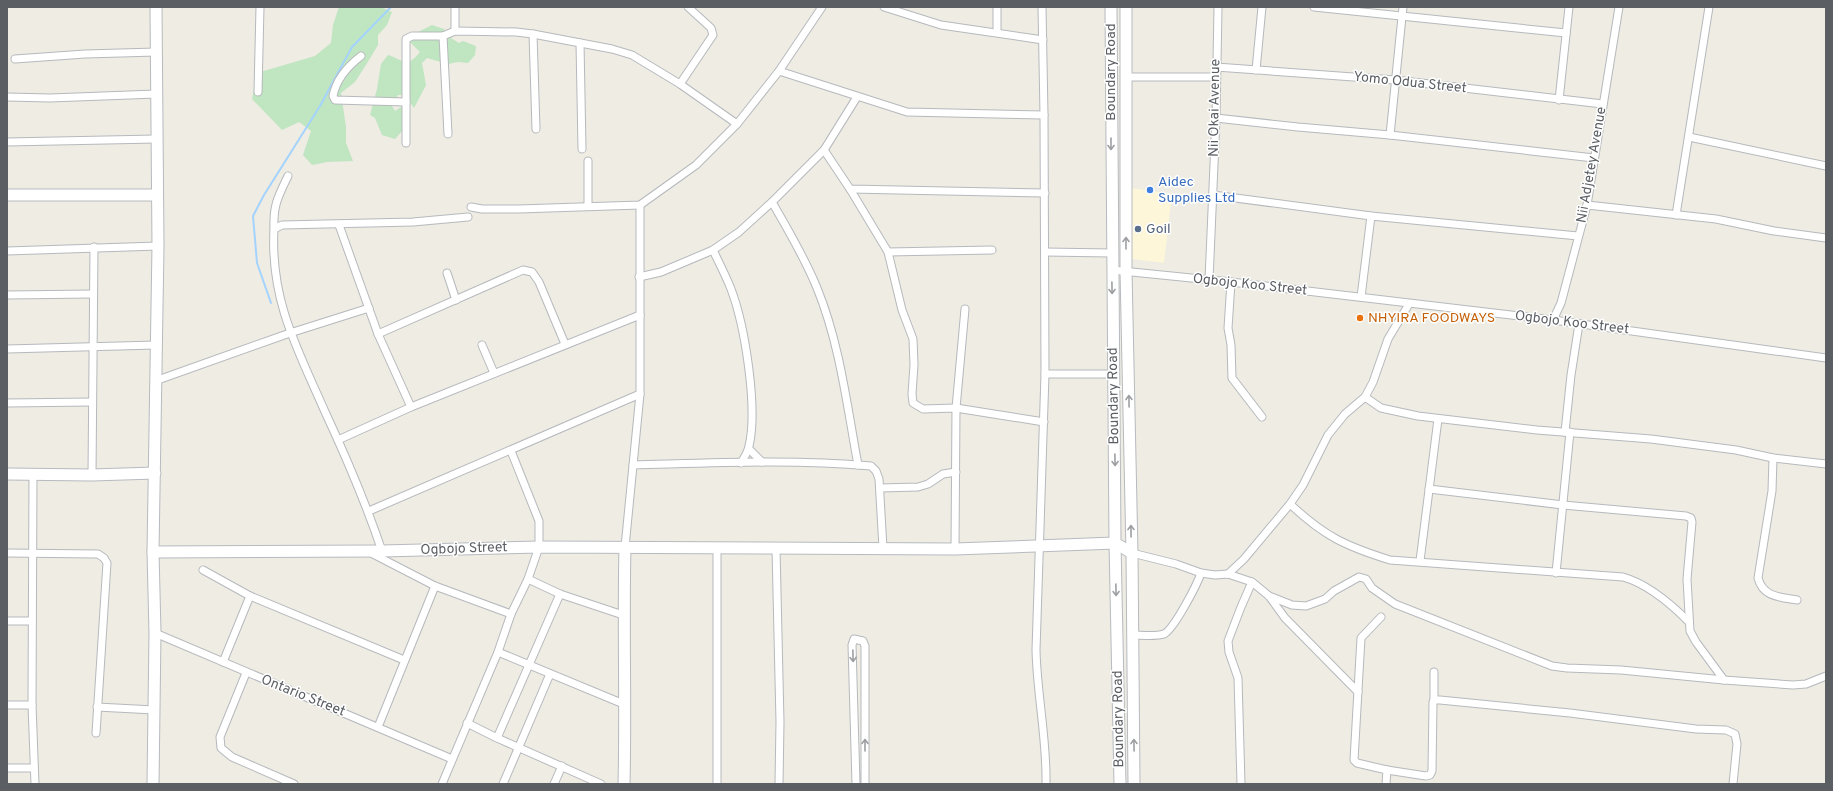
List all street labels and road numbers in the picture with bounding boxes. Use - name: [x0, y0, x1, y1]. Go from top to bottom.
- street label: Boundary Road: [1103, 23, 1120, 121]
- street label: Nii Okai Avenue: [1206, 59, 1224, 157]
- street label: Yomo Odua Street: [1353, 69, 1467, 97]
- street label: Nii Adjetey Avenue: [1573, 106, 1611, 224]
- street label: Ogbojo Koo Street: [1192, 271, 1308, 299]
- street label: Ogbojo Koo Street: [1514, 308, 1630, 338]
- street label: Boundary Road: [1105, 347, 1123, 445]
- street label: Ogbojo Street: [420, 539, 508, 559]
- street label: Boundary Road: [1110, 670, 1128, 768]
- street label: Ontario Street: [258, 671, 348, 721]

